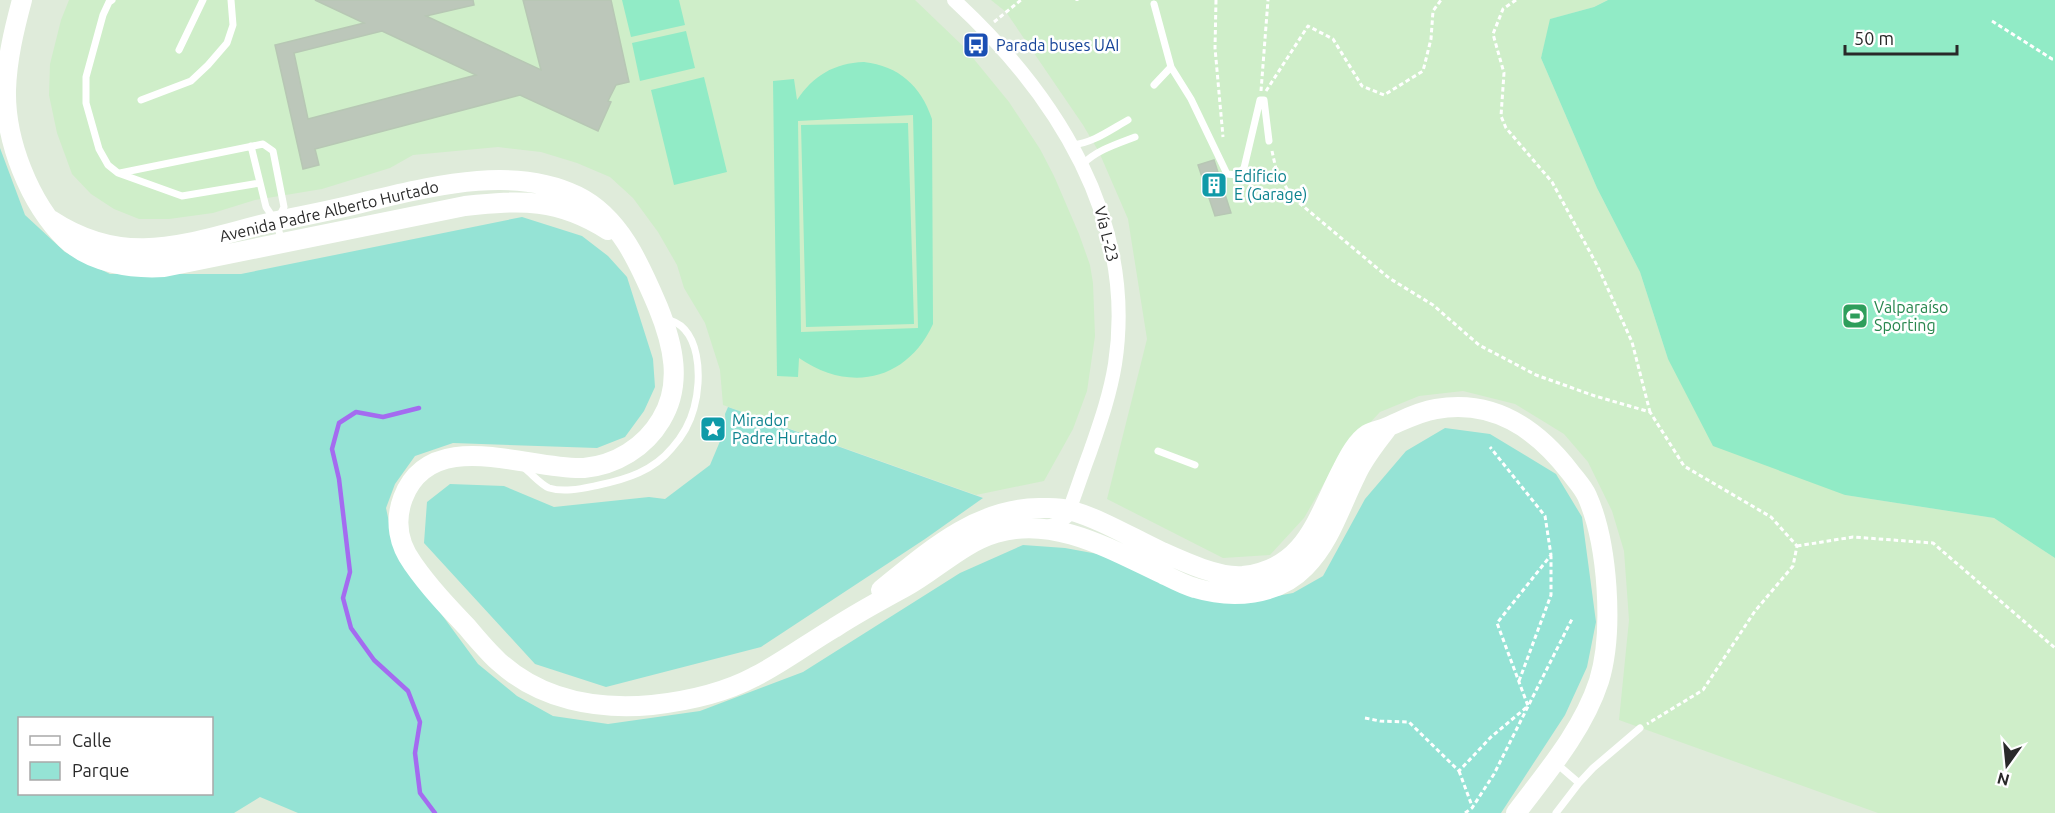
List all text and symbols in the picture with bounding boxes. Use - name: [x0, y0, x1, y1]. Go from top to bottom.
- scale bar: [1845, 18, 1958, 56]
- text: 50 m: [1854, 28, 1894, 48]
- bus stop icon: Parada buses UAI: [961, 30, 991, 60]
- place label: Parada buses UAI: [996, 36, 1119, 54]
- place label: Edificio E (Garage): [1234, 167, 1307, 204]
- building icon: Edificio E (Garage): [1199, 170, 1229, 200]
- street label: Avenida Padre Alberto Hurtado: [218, 177, 440, 245]
- street label: Vía L-23: [1091, 204, 1123, 264]
- place label: Valparaíso Sporting: [1874, 298, 1948, 334]
- sports icon: Valparaíso Sporting: [1840, 301, 1870, 331]
- place label: Mirador Padre Hurtado: [732, 411, 837, 447]
- place icon: Mirador Padre Hurtado: [698, 414, 728, 444]
- legend: [18, 717, 213, 795]
- text: Calle: [72, 730, 112, 750]
- north arrow: [1977, 735, 2037, 795]
- text: Parque: [72, 760, 129, 780]
- text: N: [1995, 769, 2011, 790]

